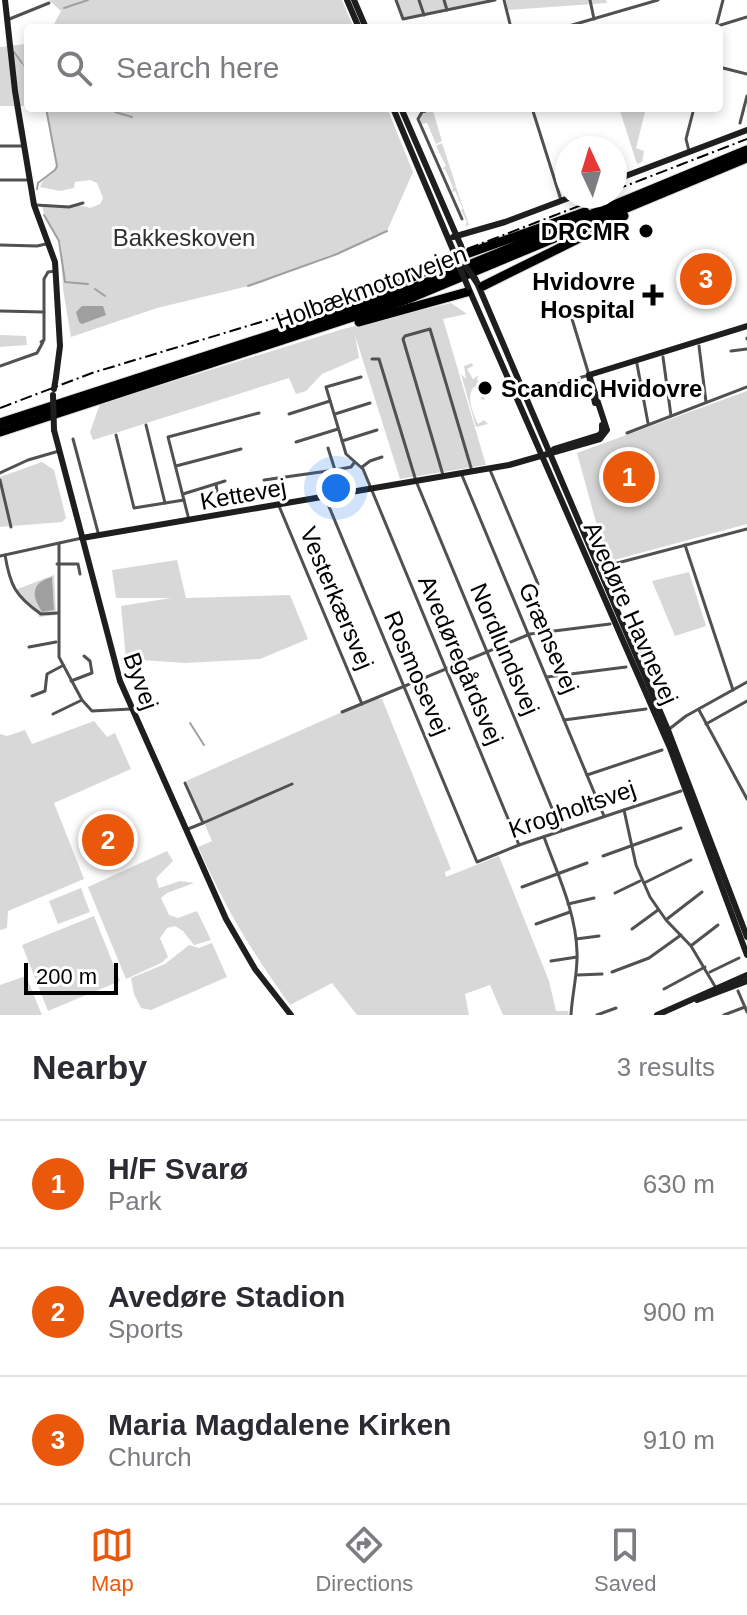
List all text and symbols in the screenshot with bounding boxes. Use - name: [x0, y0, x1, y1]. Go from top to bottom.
- search box: [24, 24, 723, 112]
- icon: search: [52, 46, 96, 90]
- text: Search here: [116, 51, 279, 84]
- north arrow: [555, 136, 627, 208]
- place label: DRCMR: [541, 218, 630, 245]
- marker: DRCMR: [637, 222, 655, 240]
- park label: Bakkeskoven: [113, 224, 255, 251]
- street label: Holbækmotorvejen: [272, 240, 470, 334]
- pin: 3: [680, 249, 732, 309]
- place label: Hvidovre Hospital: [532, 268, 635, 323]
- marker: Hvidovre Hospital: [642, 284, 664, 306]
- place label: Scandic Hvidovre: [501, 375, 702, 402]
- marker: Scandic Hvidovre: [476, 379, 494, 397]
- pin: 1: [603, 447, 655, 507]
- your location: [316, 468, 356, 508]
- street label: Kettevej: [198, 473, 288, 515]
- street label: Avedøre Havnevej: [579, 518, 683, 708]
- street label: Vesterkærsvej: [295, 523, 379, 673]
- street label: Avedøregårdsvej: [413, 571, 509, 749]
- street label: Nordlundsvej: [465, 579, 545, 719]
- street label: Grænsevej: [514, 579, 584, 697]
- street label: Rosmosevej: [379, 607, 455, 739]
- street label: Byvej: [118, 649, 164, 713]
- street label: Krogholtsvej: [505, 775, 639, 843]
- pin: 2: [82, 810, 134, 870]
- scale bar: [24, 959, 118, 995]
- text: 200 m: [36, 964, 97, 989]
- text: Nearby: [32, 1048, 147, 1086]
- text: 3 results: [617, 1052, 715, 1082]
- text: H/F Svarø: [108, 1152, 248, 1185]
- text: 1: [51, 1169, 65, 1199]
- text: 630 m: [643, 1169, 715, 1199]
- text: Park: [108, 1186, 161, 1216]
- text: Avedøre Stadion: [108, 1280, 345, 1313]
- text: 2: [51, 1297, 65, 1327]
- text: 900 m: [643, 1297, 715, 1327]
- text: Sports: [108, 1314, 183, 1344]
- text: Maria Magdalene Kirken: [108, 1408, 451, 1441]
- text: 3: [51, 1425, 65, 1455]
- text: 910 m: [643, 1425, 715, 1455]
- text: Church: [108, 1442, 192, 1472]
- tab: Map: [90, 1523, 134, 1597]
- tab: Directions: [315, 1523, 413, 1597]
- tab: Saved: [594, 1523, 657, 1597]

